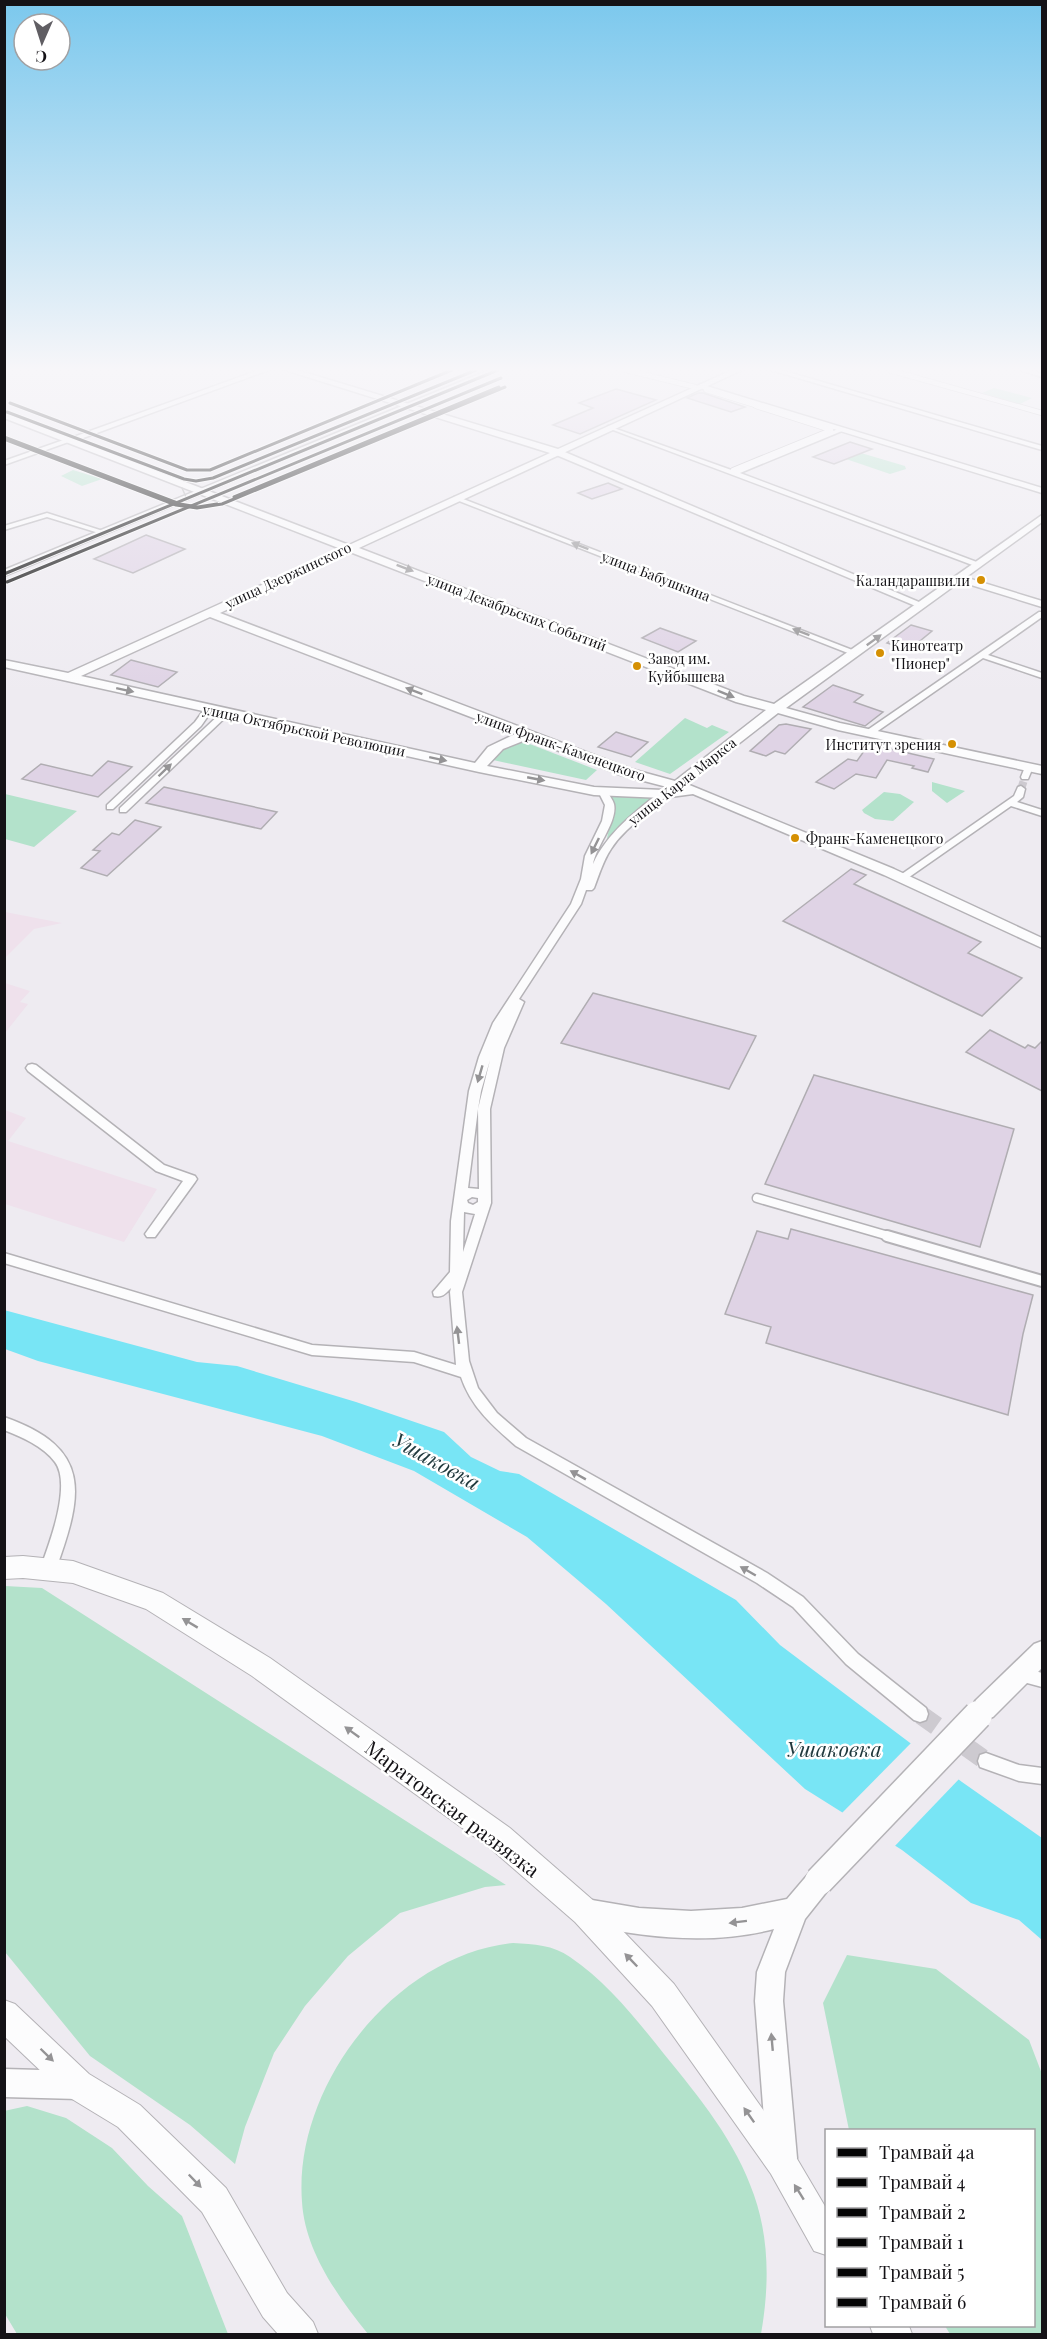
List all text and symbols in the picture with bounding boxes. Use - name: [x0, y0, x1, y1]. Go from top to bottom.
- north arrow: [12, 12, 72, 72]
- text: С: [35, 47, 47, 68]
- street label: улица Дзержинского: [221, 537, 354, 613]
- one-way arrow: [571, 541, 589, 551]
- street label: улица Бабушкина: [598, 546, 713, 606]
- one-way arrow: [396, 563, 414, 573]
- street label: улица Декабрьских Событий: [424, 569, 610, 655]
- place label: Каландарашвили: [856, 571, 970, 590]
- marker: Каландарашвили: [975, 574, 987, 586]
- one-way arrow: [792, 627, 810, 636]
- one-way arrow: [866, 634, 882, 646]
- place label: Кинотеатр "Пионер": [891, 636, 963, 673]
- marker: Кинотеатр "Пионер": [874, 647, 886, 659]
- place label: Завод им. Куйбышева: [648, 649, 725, 686]
- marker: Завод им. Куйбышева: [631, 660, 643, 672]
- one-way arrow: [116, 686, 134, 696]
- one-way arrow: [405, 686, 423, 696]
- one-way arrow: [718, 689, 736, 699]
- street label: улица Октябрьской Революции: [200, 699, 407, 761]
- street label: улица Франк-Каменецкого: [473, 706, 649, 786]
- street label: улица Карла Маркса: [623, 733, 740, 830]
- place label: Институт зрения: [826, 735, 941, 754]
- marker: Институт зрения: [946, 738, 958, 750]
- one-way arrow: [429, 755, 448, 764]
- one-way arrow: [158, 763, 172, 777]
- one-way arrow: [527, 775, 546, 784]
- place label: Франк-Каменецкого: [806, 829, 944, 848]
- marker: Франк-Каменецкого: [789, 832, 801, 844]
- one-way arrow: [590, 838, 599, 855]
- one-way arrow: [475, 1066, 484, 1084]
- one-way arrow: [454, 1325, 463, 1344]
- water label: Ушаковка: [388, 1425, 486, 1495]
- one-way arrow: [569, 1470, 586, 1480]
- one-way arrow: [740, 1565, 756, 1576]
- one-way arrow: [182, 1618, 198, 1629]
- one-way arrow: [344, 1726, 360, 1738]
- street label: Маратовская развязка: [360, 1733, 546, 1883]
- water label: Ушаковка: [786, 1734, 882, 1762]
- one-way arrow: [728, 1917, 747, 1927]
- one-way arrow: [625, 1953, 639, 1967]
- one-way arrow: [767, 2033, 777, 2052]
- one-way arrow: [40, 2048, 54, 2062]
- one-way arrow: [744, 2107, 755, 2123]
- legend: [825, 2129, 1035, 2327]
- text: Трамвай 4a: [879, 2140, 974, 2164]
- text: Трамвай 4: [879, 2170, 966, 2194]
- one-way arrow: [188, 2173, 202, 2188]
- one-way arrow: [793, 2184, 804, 2200]
- text: Трамвай 2: [879, 2200, 966, 2224]
- text: Трамвай 1: [879, 2230, 964, 2254]
- text: Трамвай 5: [879, 2260, 964, 2284]
- text: Трамвай 6: [879, 2290, 966, 2314]

